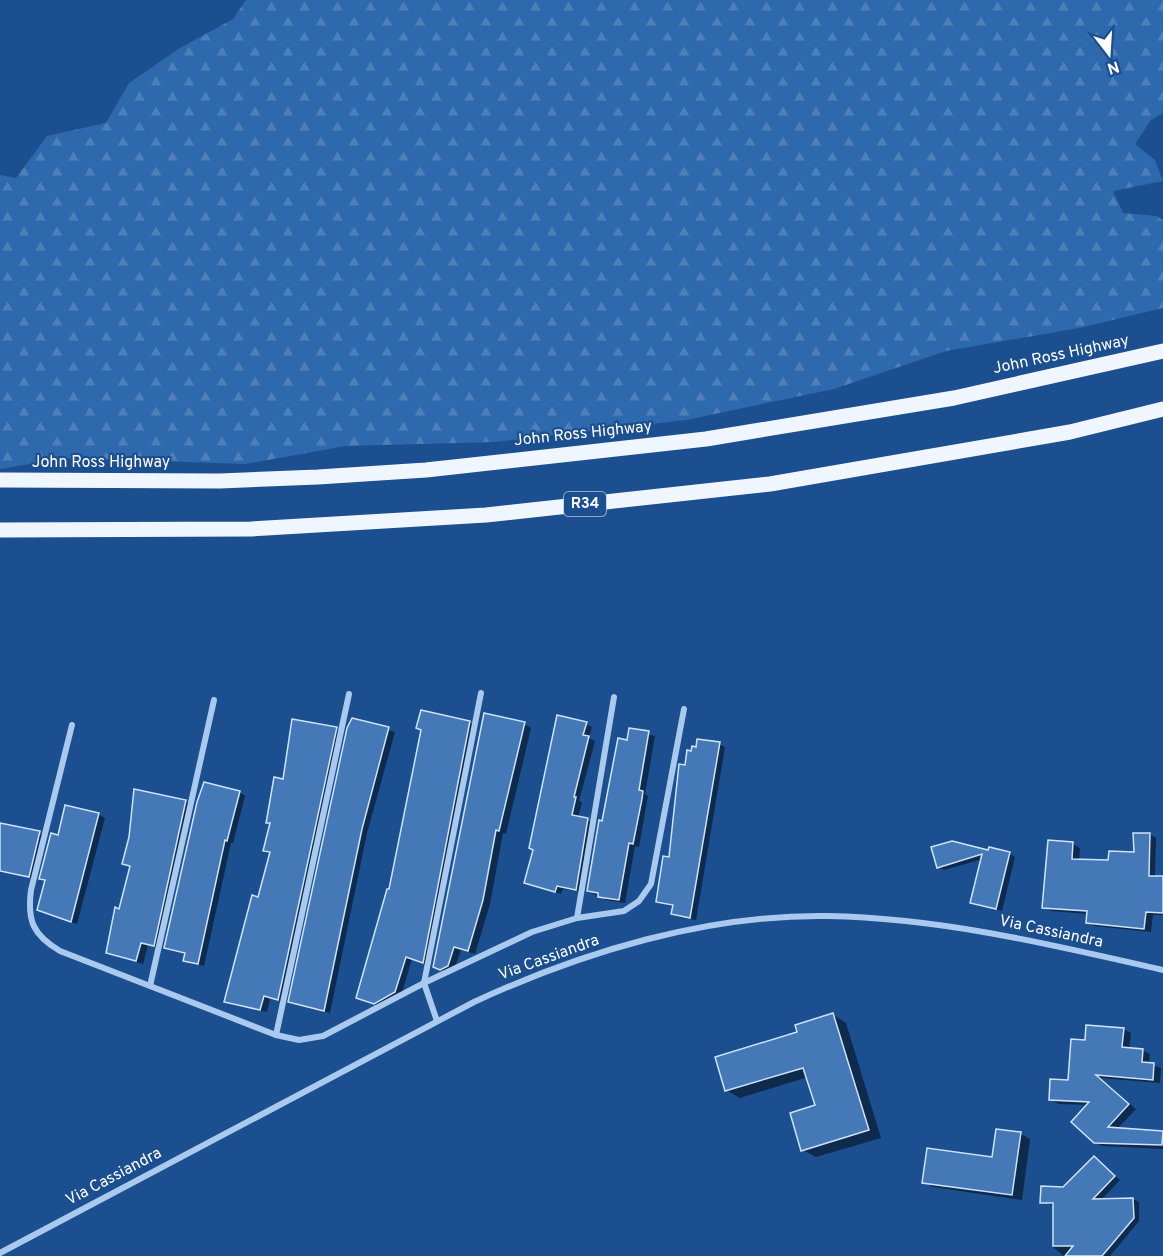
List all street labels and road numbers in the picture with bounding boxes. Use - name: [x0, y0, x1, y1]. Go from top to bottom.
- street label: John Ross Highway: [991, 331, 1131, 379]
- street label: John Ross Highway: [513, 417, 653, 451]
- street label: John Ross Highway: [32, 453, 170, 473]
- road number: R34: [564, 492, 606, 516]
- street label: Via Cassiandra: [997, 911, 1105, 953]
- street label: Via Cassiandra: [496, 931, 602, 985]
- street label: Via Cassiandra: [63, 1143, 165, 1211]

